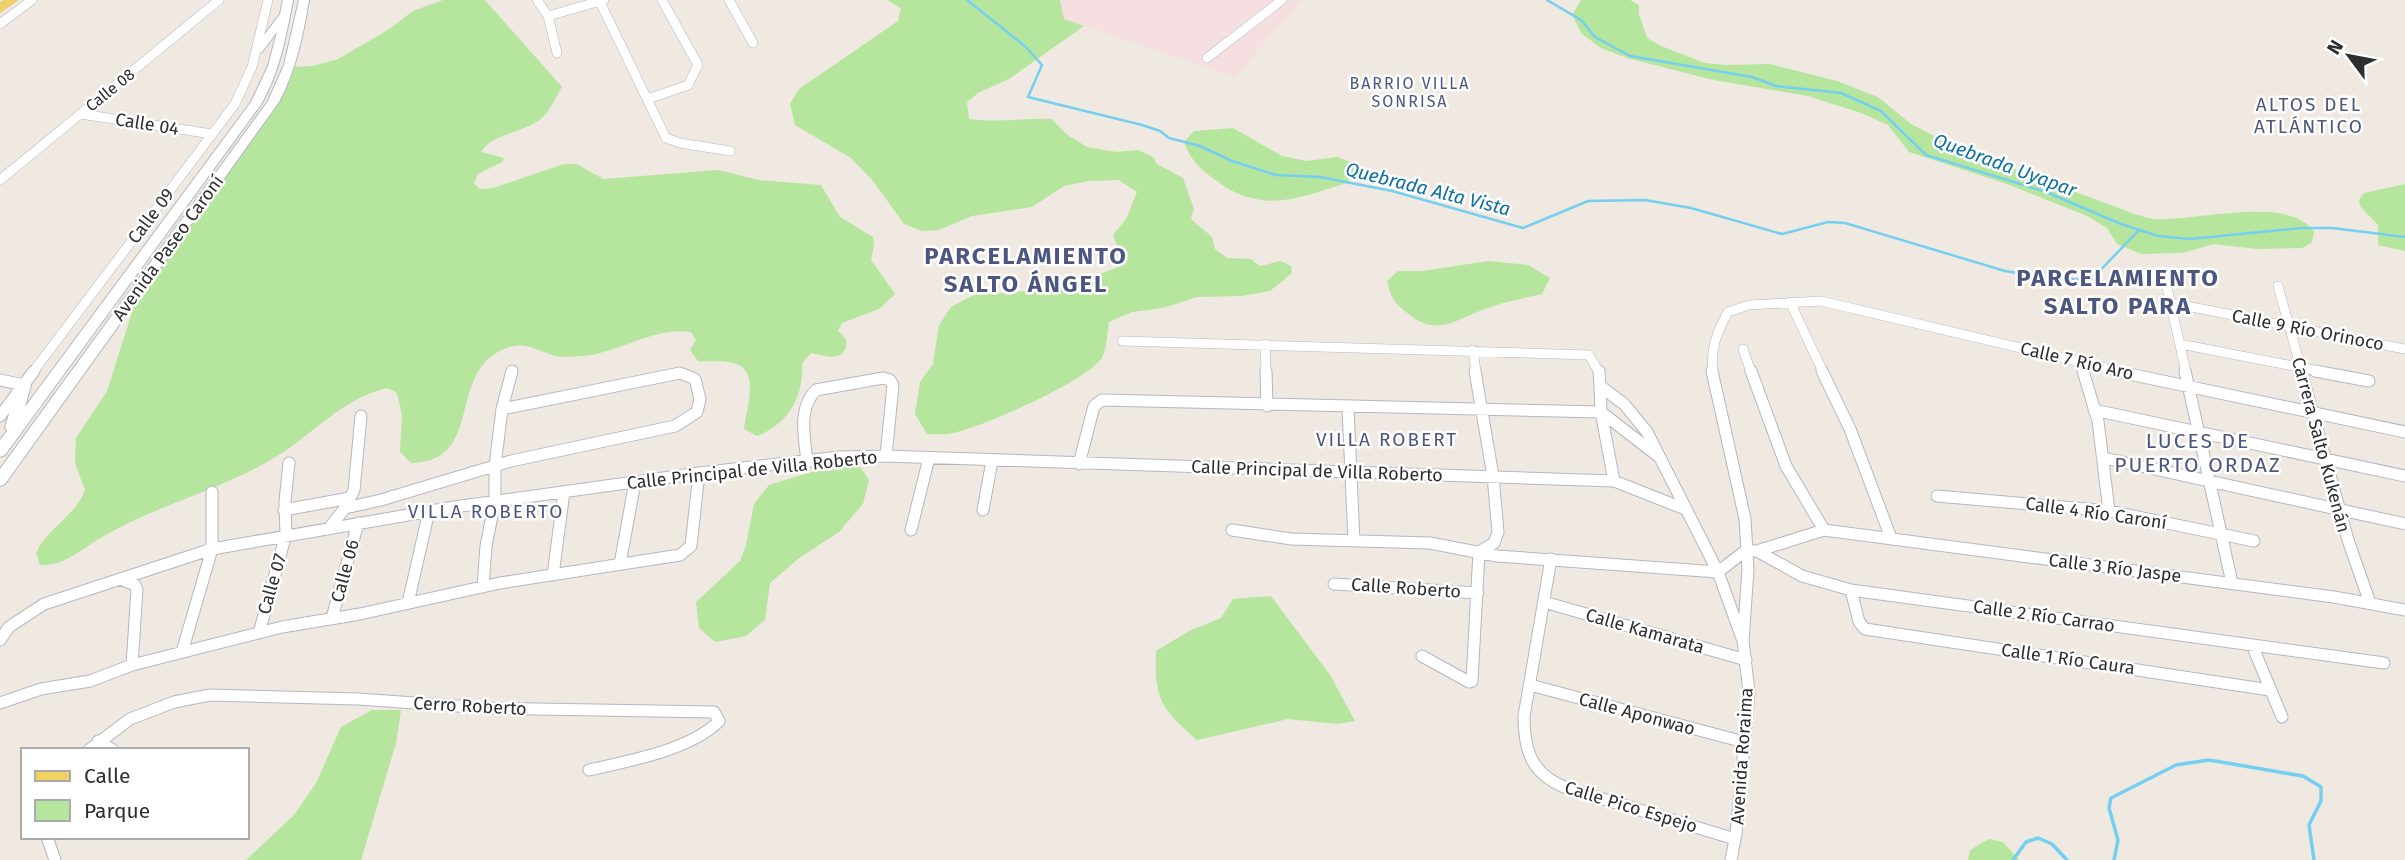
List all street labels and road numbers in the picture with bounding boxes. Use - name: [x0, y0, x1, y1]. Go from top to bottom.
- street label: Calle 08: [82, 64, 138, 115]
- street label: Calle 04: [114, 108, 181, 140]
- street label: Avenida Paseo Caroní: [108, 171, 228, 325]
- street label: Calle 09: [123, 184, 179, 248]
- street label: Calle 9 Río Orinoco: [2230, 304, 2386, 356]
- street label: Calle 7 Río Aro: [2018, 337, 2136, 385]
- street label: Carrera Salto Kukenán: [2287, 355, 2355, 535]
- street label: Calle Principal de Villa Roberto: [626, 446, 878, 494]
- street label: Calle Principal de Villa Roberto: [1191, 456, 1443, 486]
- street label: Calle 4 Río Caroní: [2024, 492, 2168, 534]
- street label: Calle 06: [326, 537, 364, 605]
- street label: Calle 3 Río Jaspe: [2047, 549, 2183, 587]
- street label: Calle 07: [253, 551, 291, 617]
- street label: Calle Roberto: [1350, 573, 1462, 603]
- street label: Calle 2 Río Carrao: [1972, 595, 2116, 637]
- street label: Calle Kamarata: [1583, 604, 1707, 658]
- street label: Calle 1 Río Caura: [2000, 639, 2136, 679]
- street label: Avenida Roraima: [1726, 687, 1758, 825]
- street label: Calle Aponwao: [1576, 688, 1698, 740]
- street label: Cerro Roberto: [413, 692, 527, 720]
- street label: Calle Pico Espejo: [1562, 776, 1700, 838]

